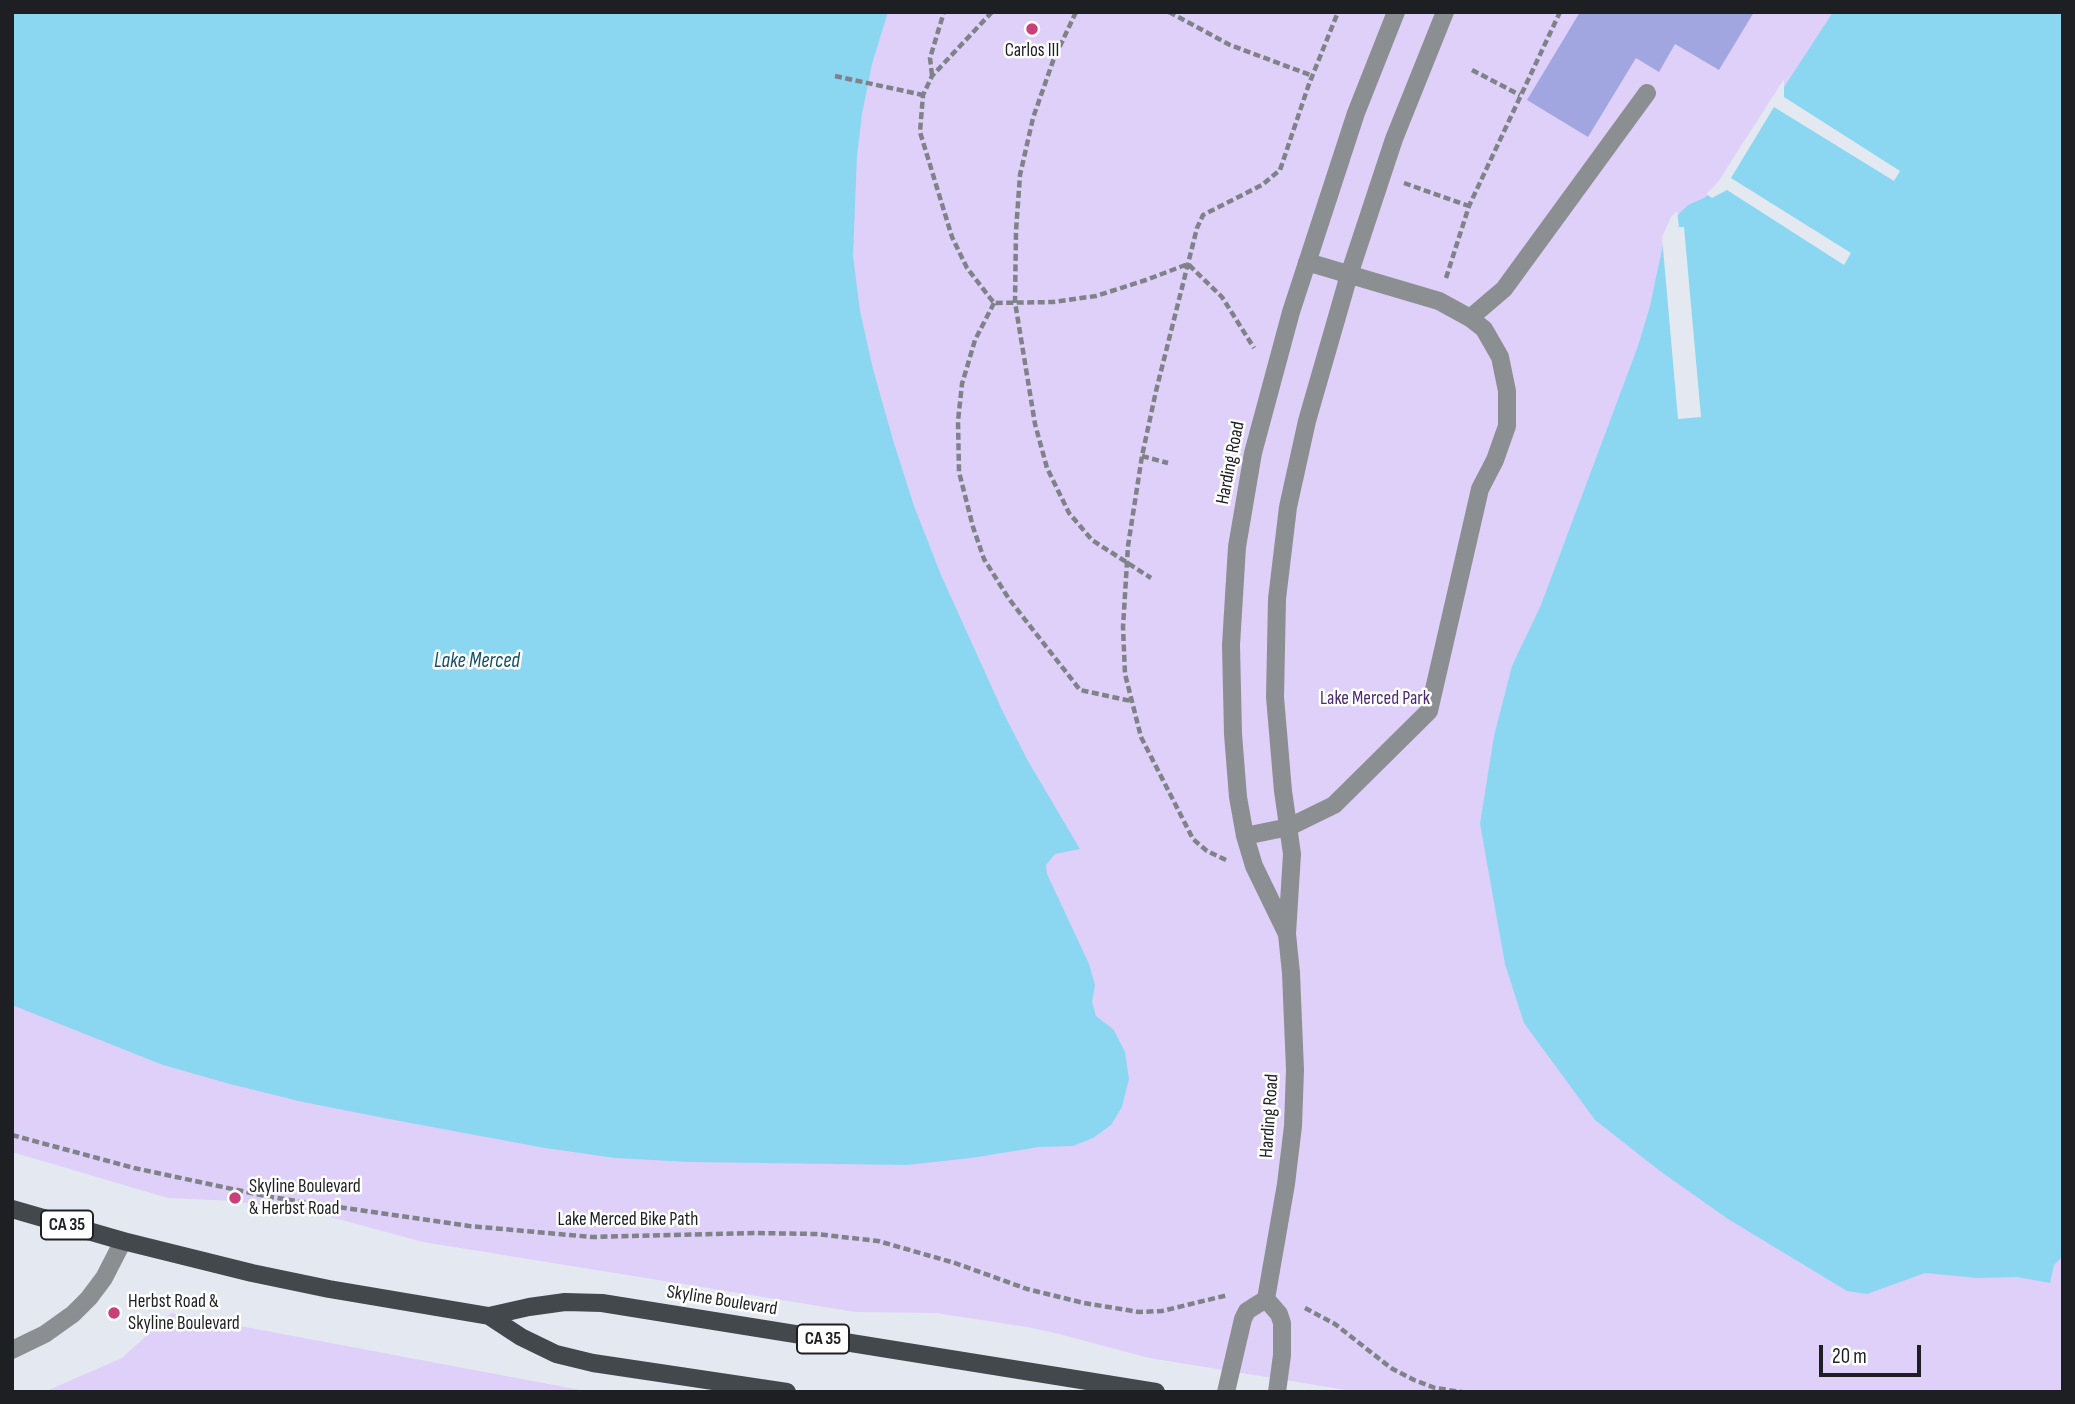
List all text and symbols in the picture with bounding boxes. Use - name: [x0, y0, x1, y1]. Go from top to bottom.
- marker: Carlos III: [1024, 21, 1040, 37]
- place label: Carlos III: [1005, 40, 1059, 62]
- street label: Harding Road: [1212, 420, 1250, 506]
- water label: Lake Merced: [434, 649, 520, 675]
- park label: Lake Merced Park: [1320, 688, 1430, 710]
- street label: Harding Road: [1256, 1073, 1284, 1159]
- place label: Skyline Boulevard & Herbst Road: [249, 1176, 361, 1220]
- marker: Skyline Boulevard & Herbst Road: [227, 1190, 243, 1206]
- street label: Lake Merced Bike Path: [558, 1209, 698, 1231]
- road number: CA 35: [41, 1210, 93, 1240]
- street label: Skyline Boulevard: [665, 1281, 779, 1321]
- place label: Herbst Road & Skyline Boulevard: [128, 1291, 240, 1335]
- marker: Herbst Road & Skyline Boulevard: [106, 1305, 122, 1321]
- road number: CA 35: [797, 1324, 849, 1354]
- scale bar: [1823, 1330, 1924, 1374]
- text: 20 m: [1832, 1344, 1867, 1369]

